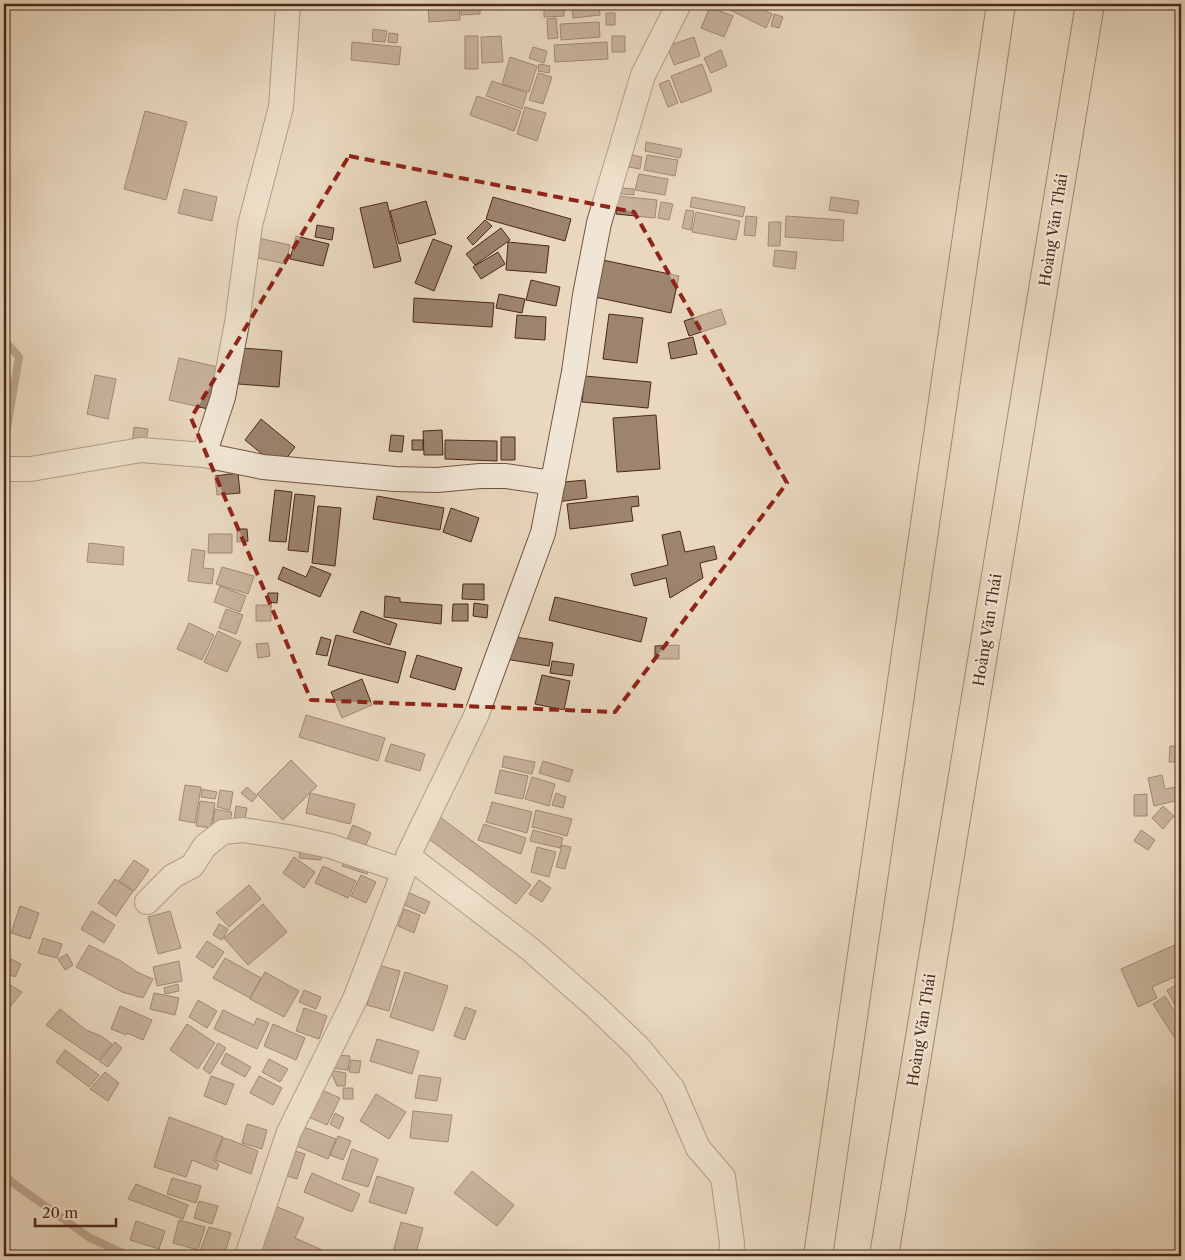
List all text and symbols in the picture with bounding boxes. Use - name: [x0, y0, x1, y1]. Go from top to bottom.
- street label: Hoàng Văn Thái: [1035, 172, 1071, 288]
- street label: Hoàng Văn Thái: [969, 572, 1005, 688]
- street label: Hoàng Văn Thái: [903, 972, 939, 1088]
- scale bar: [35, 1195, 116, 1227]
- text: 20 m: [42, 1203, 78, 1222]

